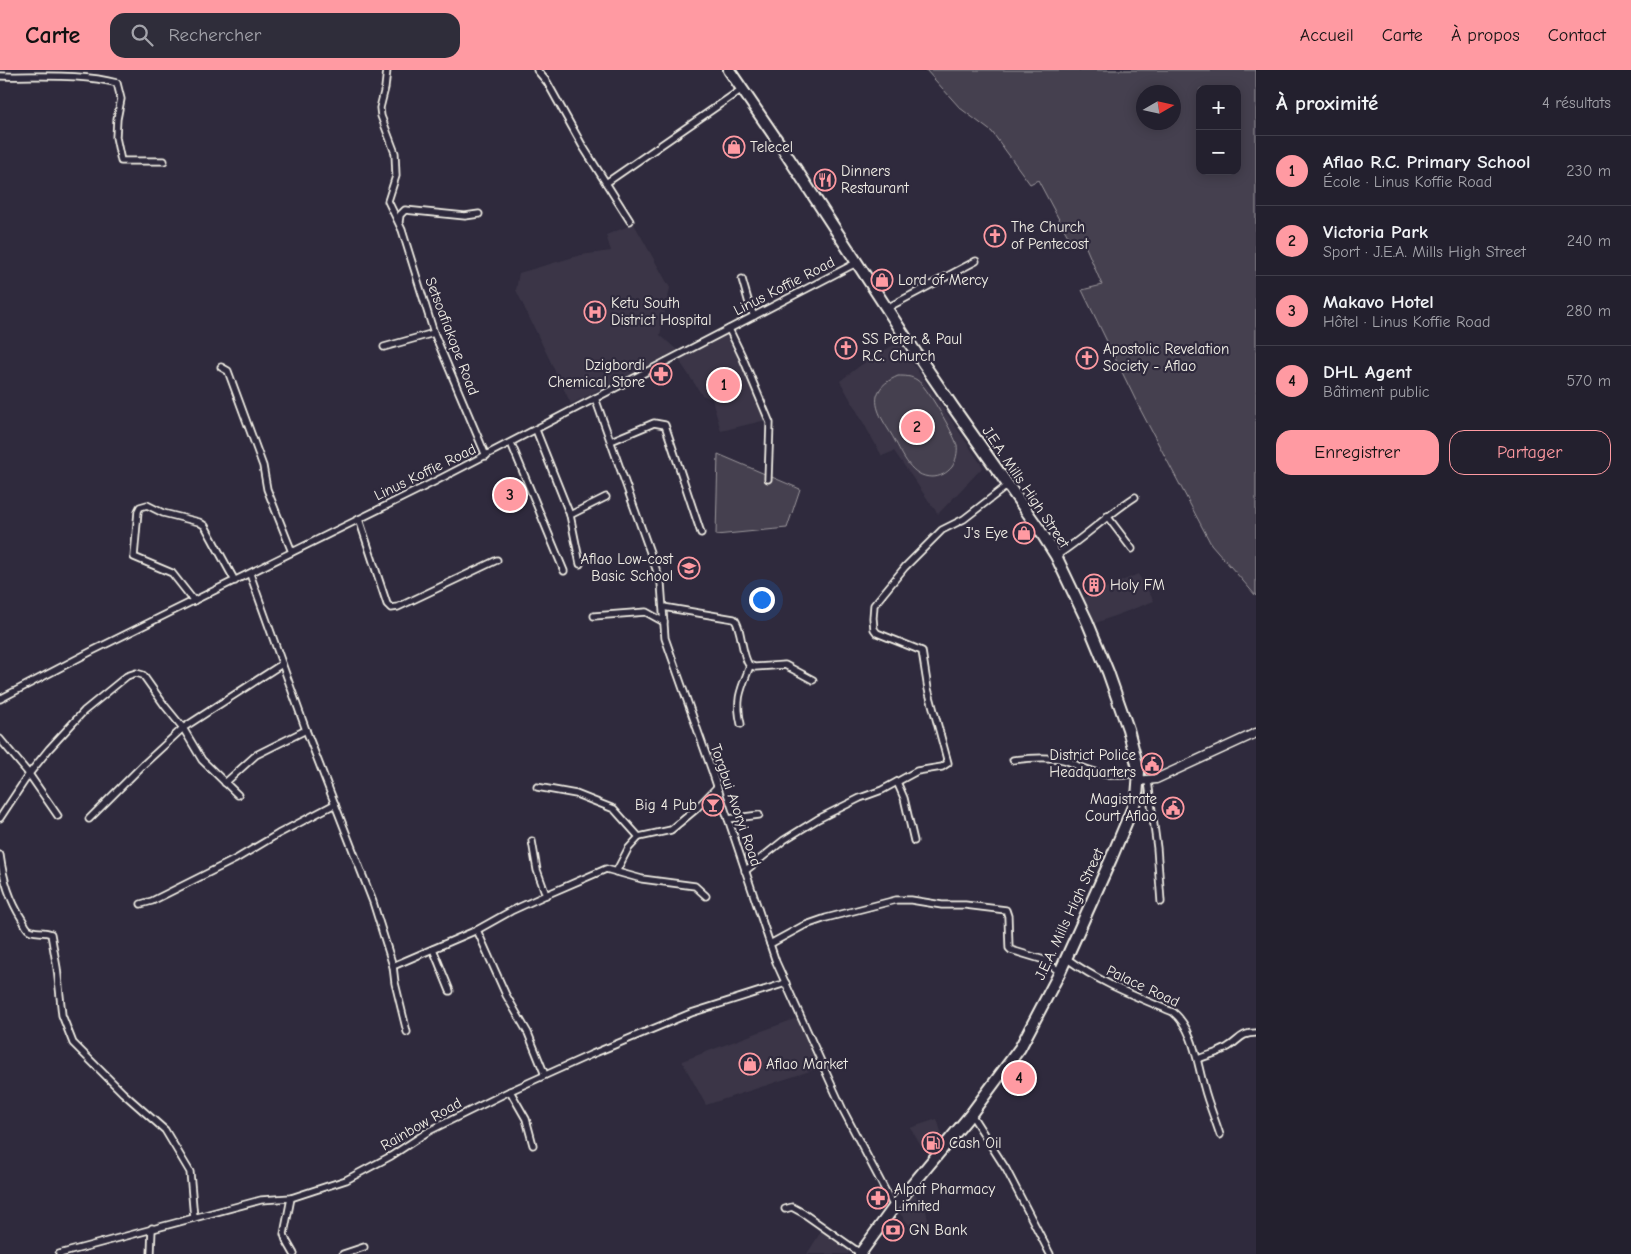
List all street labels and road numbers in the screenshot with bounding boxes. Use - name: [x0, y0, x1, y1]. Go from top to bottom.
- street label: Linus Koffie Road: [730, 253, 838, 319]
- street label: Setsoafiakope Road: [421, 274, 483, 398]
- street label: J.E.A. Mills High Street: [979, 423, 1074, 552]
- street label: Linus Koffie Road: [371, 440, 479, 504]
- street label: Torgbui Avoryi Road: [707, 742, 765, 868]
- street label: J.E.A. Mills High Street: [1031, 845, 1108, 983]
- street label: Palace Road: [1104, 961, 1182, 1011]
- street label: Rainbow Road: [377, 1094, 465, 1154]

